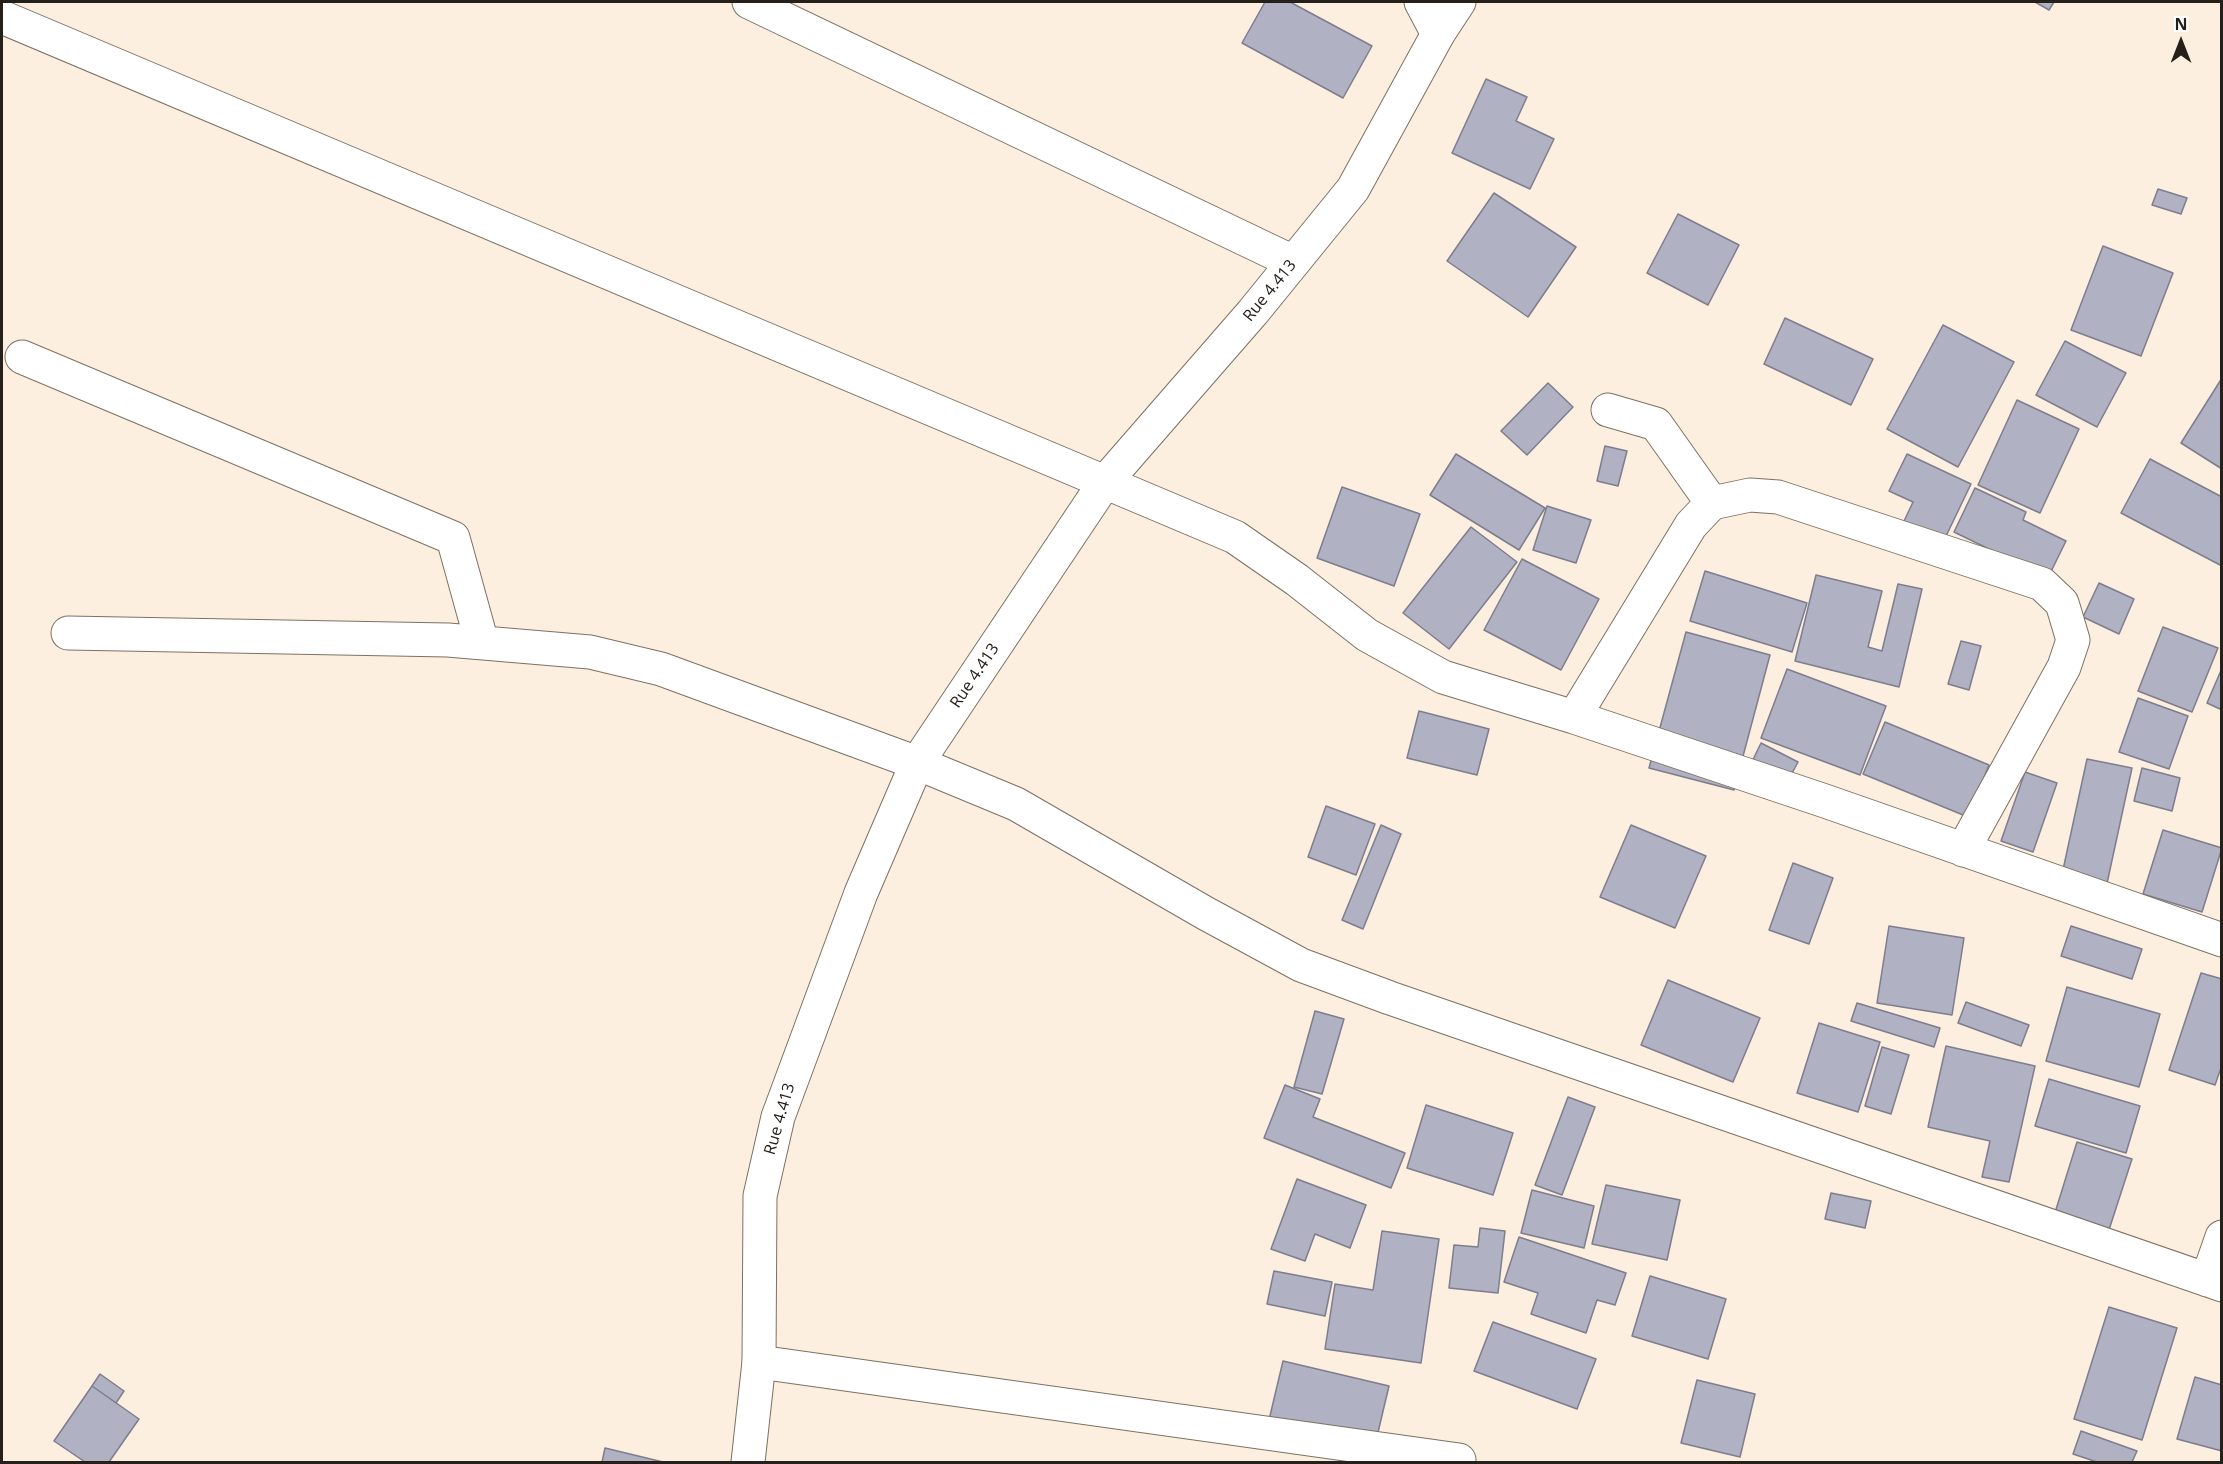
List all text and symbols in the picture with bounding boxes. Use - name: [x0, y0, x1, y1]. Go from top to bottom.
- north arrow: [2151, 12, 2211, 72]
- text: N: [2174, 13, 2188, 35]
- street label: Rue 4.413: [1239, 256, 1301, 326]
- street label: Rue 4.413: [946, 640, 1004, 712]
- street label: Rue 4.413: [761, 1081, 799, 1157]

